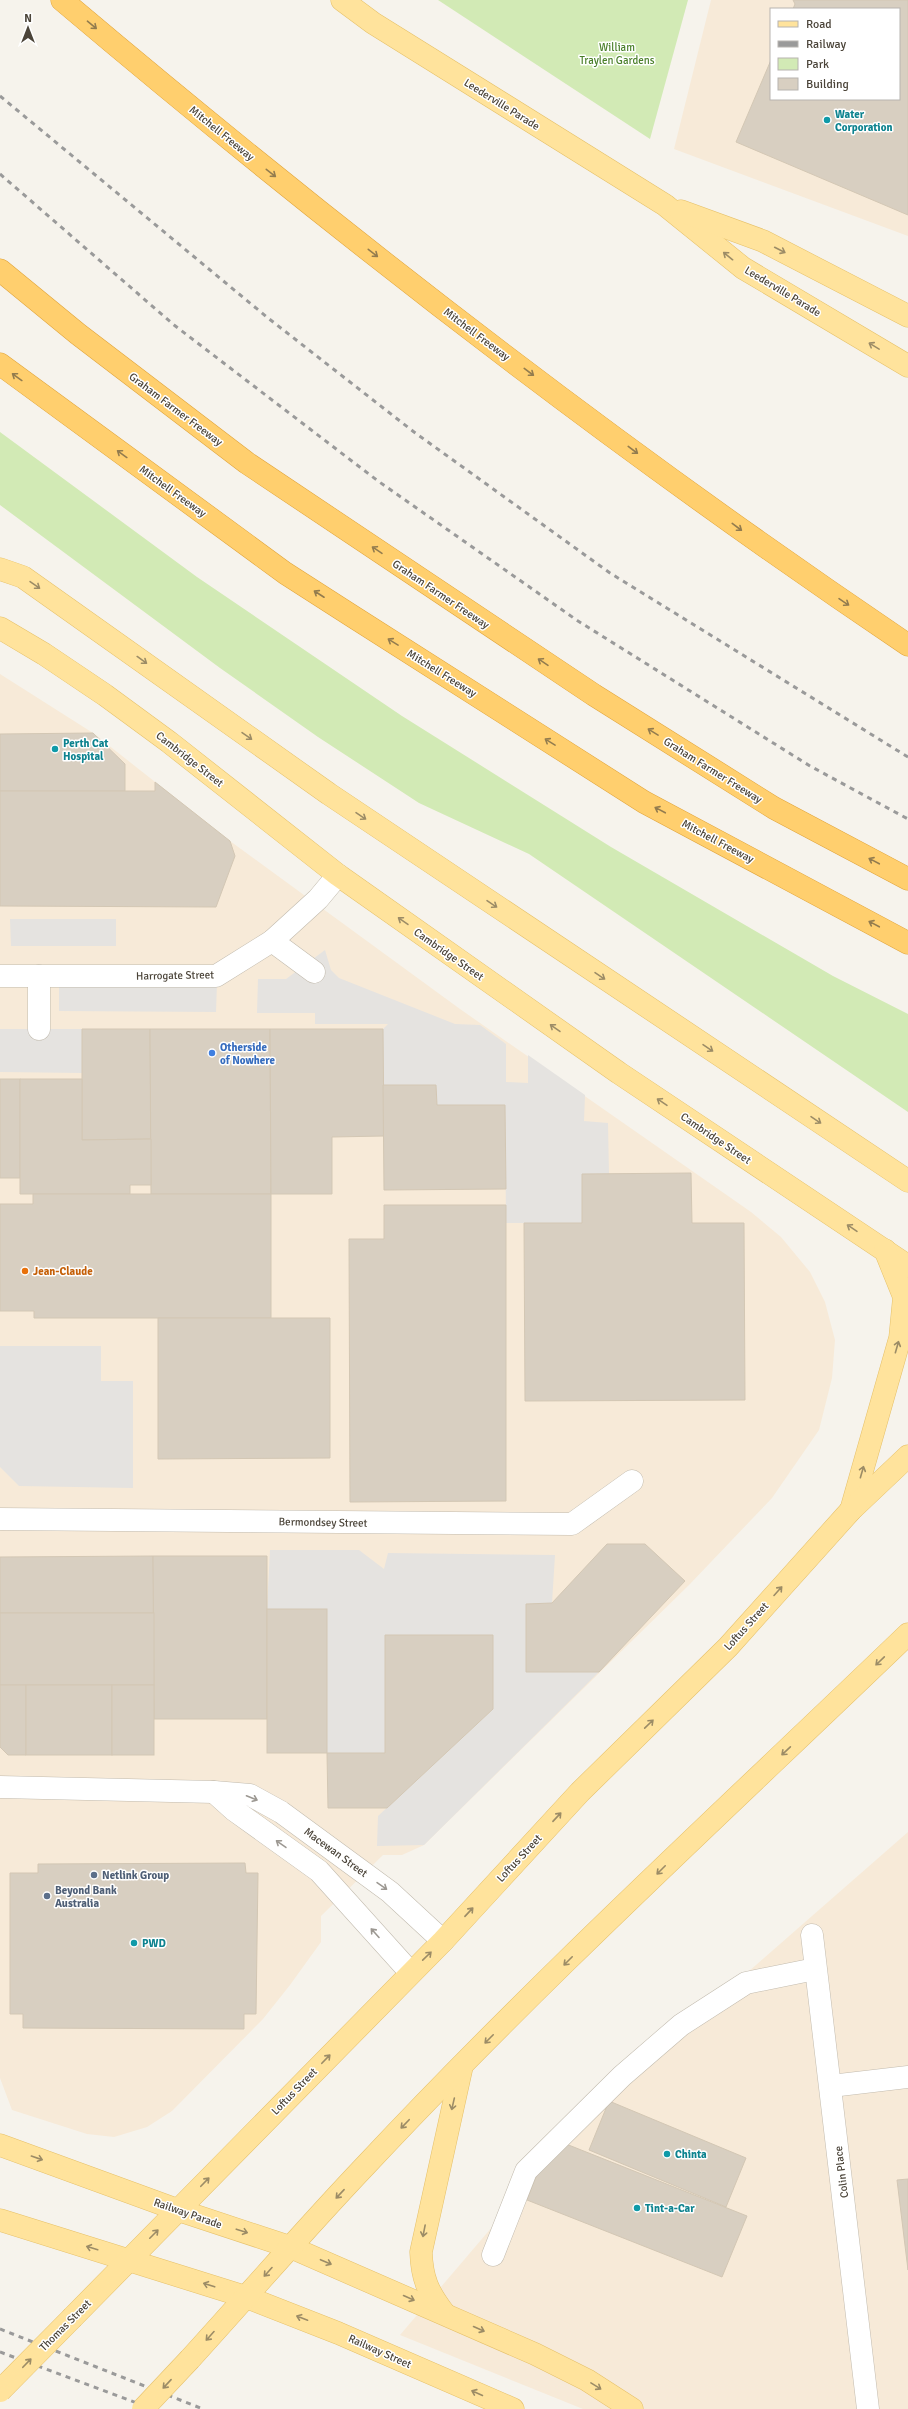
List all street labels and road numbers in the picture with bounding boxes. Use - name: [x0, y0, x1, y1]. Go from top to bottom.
- street label: Leederville Parade: [462, 76, 542, 133]
- street label: Mitchell Freeway: [187, 103, 257, 164]
- street label: Leederville Parade: [742, 264, 823, 319]
- street label: Mitchell Freeway: [441, 305, 513, 364]
- street label: Graham Farmer Freeway: [126, 370, 226, 449]
- street label: Mitchell Freeway: [137, 463, 209, 521]
- street label: Graham Farmer Freeway: [390, 557, 492, 632]
- street label: Mitchell Freeway: [405, 647, 480, 700]
- street label: Cambridge Street: [153, 729, 226, 790]
- street label: Graham Farmer Freeway: [661, 735, 765, 807]
- street label: Mitchell Freeway: [680, 817, 757, 866]
- street label: Cambridge Street: [411, 926, 486, 983]
- street label: Harrogate Street: [136, 968, 214, 983]
- street label: Cambridge Street: [678, 1110, 754, 1167]
- street label: Bermondsey Street: [278, 1515, 368, 1530]
- street label: Loftus Street: [721, 1600, 771, 1653]
- street label: Macewan Street: [301, 1825, 370, 1880]
- street label: Loftus Street: [494, 1832, 545, 1885]
- street label: Loftus Street: [269, 2065, 320, 2118]
- street label: Colin Place: [832, 2145, 851, 2199]
- street label: Railway Parade: [152, 2196, 224, 2231]
- street label: Thomas Street: [37, 2297, 94, 2354]
- street label: Railway Street: [346, 2332, 414, 2371]

